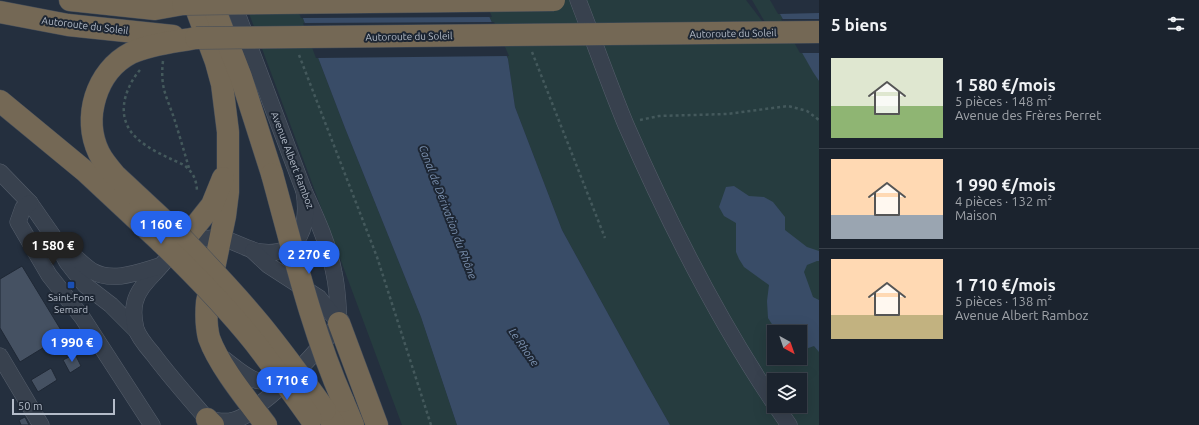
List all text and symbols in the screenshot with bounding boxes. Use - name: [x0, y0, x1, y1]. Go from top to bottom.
- icon: filters: [1165, 13, 1187, 35]
- street label: Autoroute du Soleil: [41, 15, 129, 36]
- text: 5 biens: [831, 15, 887, 34]
- street label: Autoroute du Soleil: [689, 27, 777, 40]
- street label: Autoroute du Soleil: [365, 30, 453, 43]
- icon: home: [863, 74, 911, 122]
- text: 1 580 €/mois: [955, 75, 1056, 94]
- text: 5 pièces · 148 m²: [955, 94, 1052, 108]
- text: Avenue des Frères Perret: [955, 108, 1101, 122]
- street label: Avenue Albert Ramboz: [269, 110, 316, 210]
- water label: Canal de Dérivation du Rhône: [417, 143, 479, 281]
- icon: home: [863, 175, 911, 223]
- text: 1 990 €/mois: [955, 175, 1056, 194]
- text: 4 pièces · 132 m²: [955, 194, 1052, 208]
- text: Maison: [955, 208, 997, 222]
- pin: 1 160 €: [124, 211, 198, 245]
- text: 1 160 €: [140, 217, 182, 231]
- pin: 1 580 €: [16, 232, 90, 266]
- text: 1 580 €: [32, 238, 74, 252]
- pin: 2 270 €: [272, 241, 346, 275]
- text: 2 270 €: [288, 247, 330, 261]
- icon: home: [863, 275, 911, 323]
- text: 1 710 €/mois: [955, 275, 1056, 294]
- marker: Saint-Fons Semard: [66, 280, 76, 290]
- place label: Saint-Fons Semard: [48, 292, 94, 315]
- text: 5 pièces · 138 m²: [955, 294, 1052, 308]
- text: Avenue Albert Ramboz: [955, 308, 1088, 322]
- north arrow: [767, 325, 807, 365]
- map controls: [767, 325, 807, 413]
- water label: Le Rhone: [507, 326, 542, 369]
- pin: 1 990 €: [35, 329, 109, 363]
- text: 1 990 €: [51, 335, 93, 349]
- pin: 1 710 €: [250, 367, 324, 401]
- text: 1 710 €: [266, 373, 308, 387]
- button: layers: [767, 373, 807, 413]
- scale bar: [12, 397, 115, 416]
- text: 50 m: [18, 400, 42, 412]

